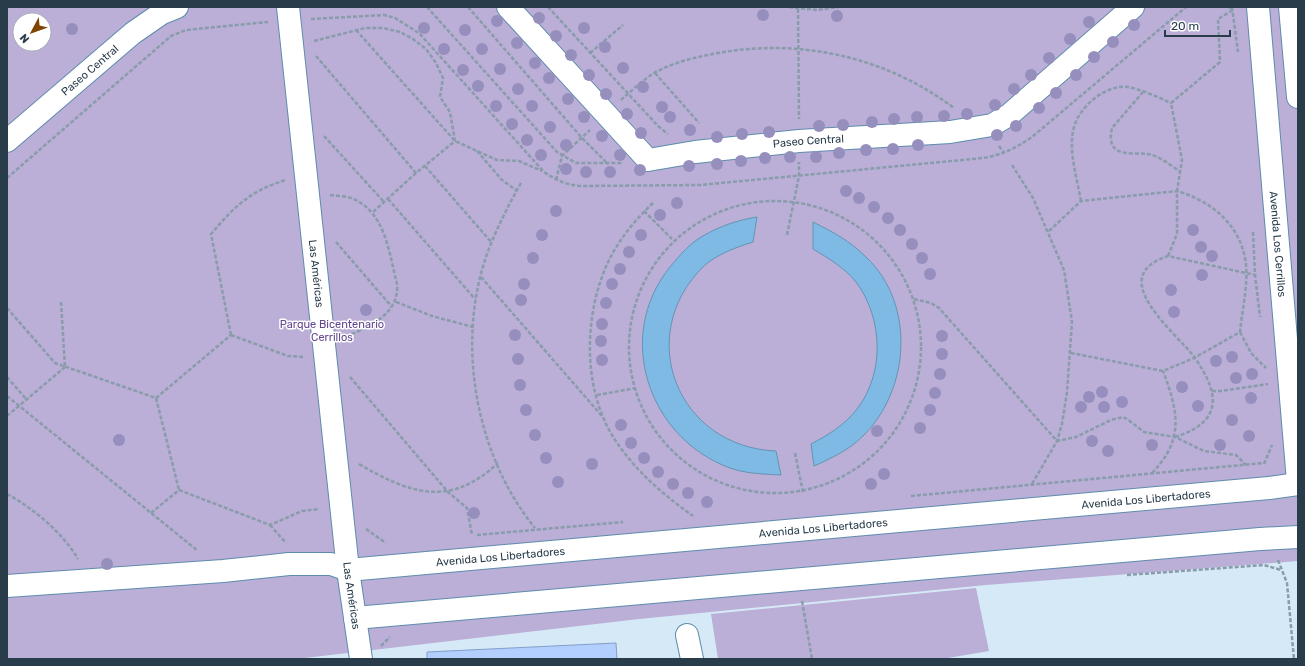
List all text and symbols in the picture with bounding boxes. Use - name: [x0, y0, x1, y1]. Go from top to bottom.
- north arrow: [12, 12, 52, 52]
- scale bar: [1165, 12, 1230, 38]
- text: 20 m: [1171, 19, 1199, 33]
- text: N: [17, 31, 32, 45]
- street label: Paseo Central: [59, 42, 121, 99]
- street label: Paseo Central: [772, 132, 844, 151]
- street label: Avenida Los Cerrillos: [1267, 191, 1288, 298]
- street label: Las Américas: [306, 239, 326, 309]
- park label: Parque Bicentenario Cerrillos: [280, 318, 384, 344]
- street label: Avenida Los Libertadores: [1081, 487, 1211, 512]
- street label: Avenida Los Libertadores: [758, 516, 889, 540]
- street label: Avenida Los Libertadores: [435, 545, 566, 569]
- street label: Las Américas: [340, 561, 363, 631]

